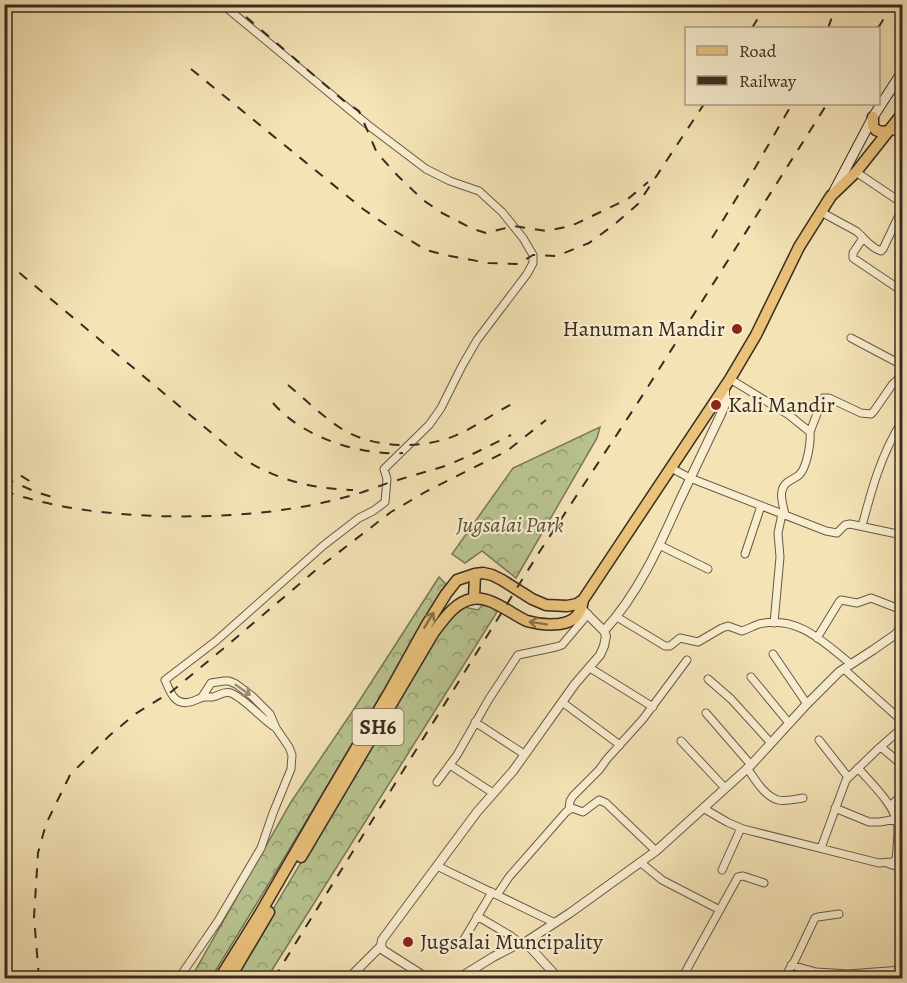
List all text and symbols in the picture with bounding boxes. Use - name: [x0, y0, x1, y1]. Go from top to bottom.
- legend: [685, 27, 880, 105]
- text: Road: [739, 39, 777, 63]
- text: Railway: [739, 69, 797, 93]
- place label: Hanuman Mandir: [563, 314, 725, 344]
- marker: Hanuman Mandir: [730, 322, 744, 336]
- place label: Kali Mandir: [728, 390, 835, 420]
- marker: Kali Mandir: [709, 398, 723, 412]
- park label: Jugsalai Park: [455, 510, 564, 540]
- one-way arrow: [424, 612, 436, 629]
- one-way arrow: [529, 617, 549, 628]
- one-way arrow: [235, 684, 251, 696]
- road number: SH6: [352, 709, 404, 745]
- place label: Jugsalai Muncipality: [420, 927, 603, 957]
- marker: Jugsalai Muncipality: [401, 935, 415, 949]

